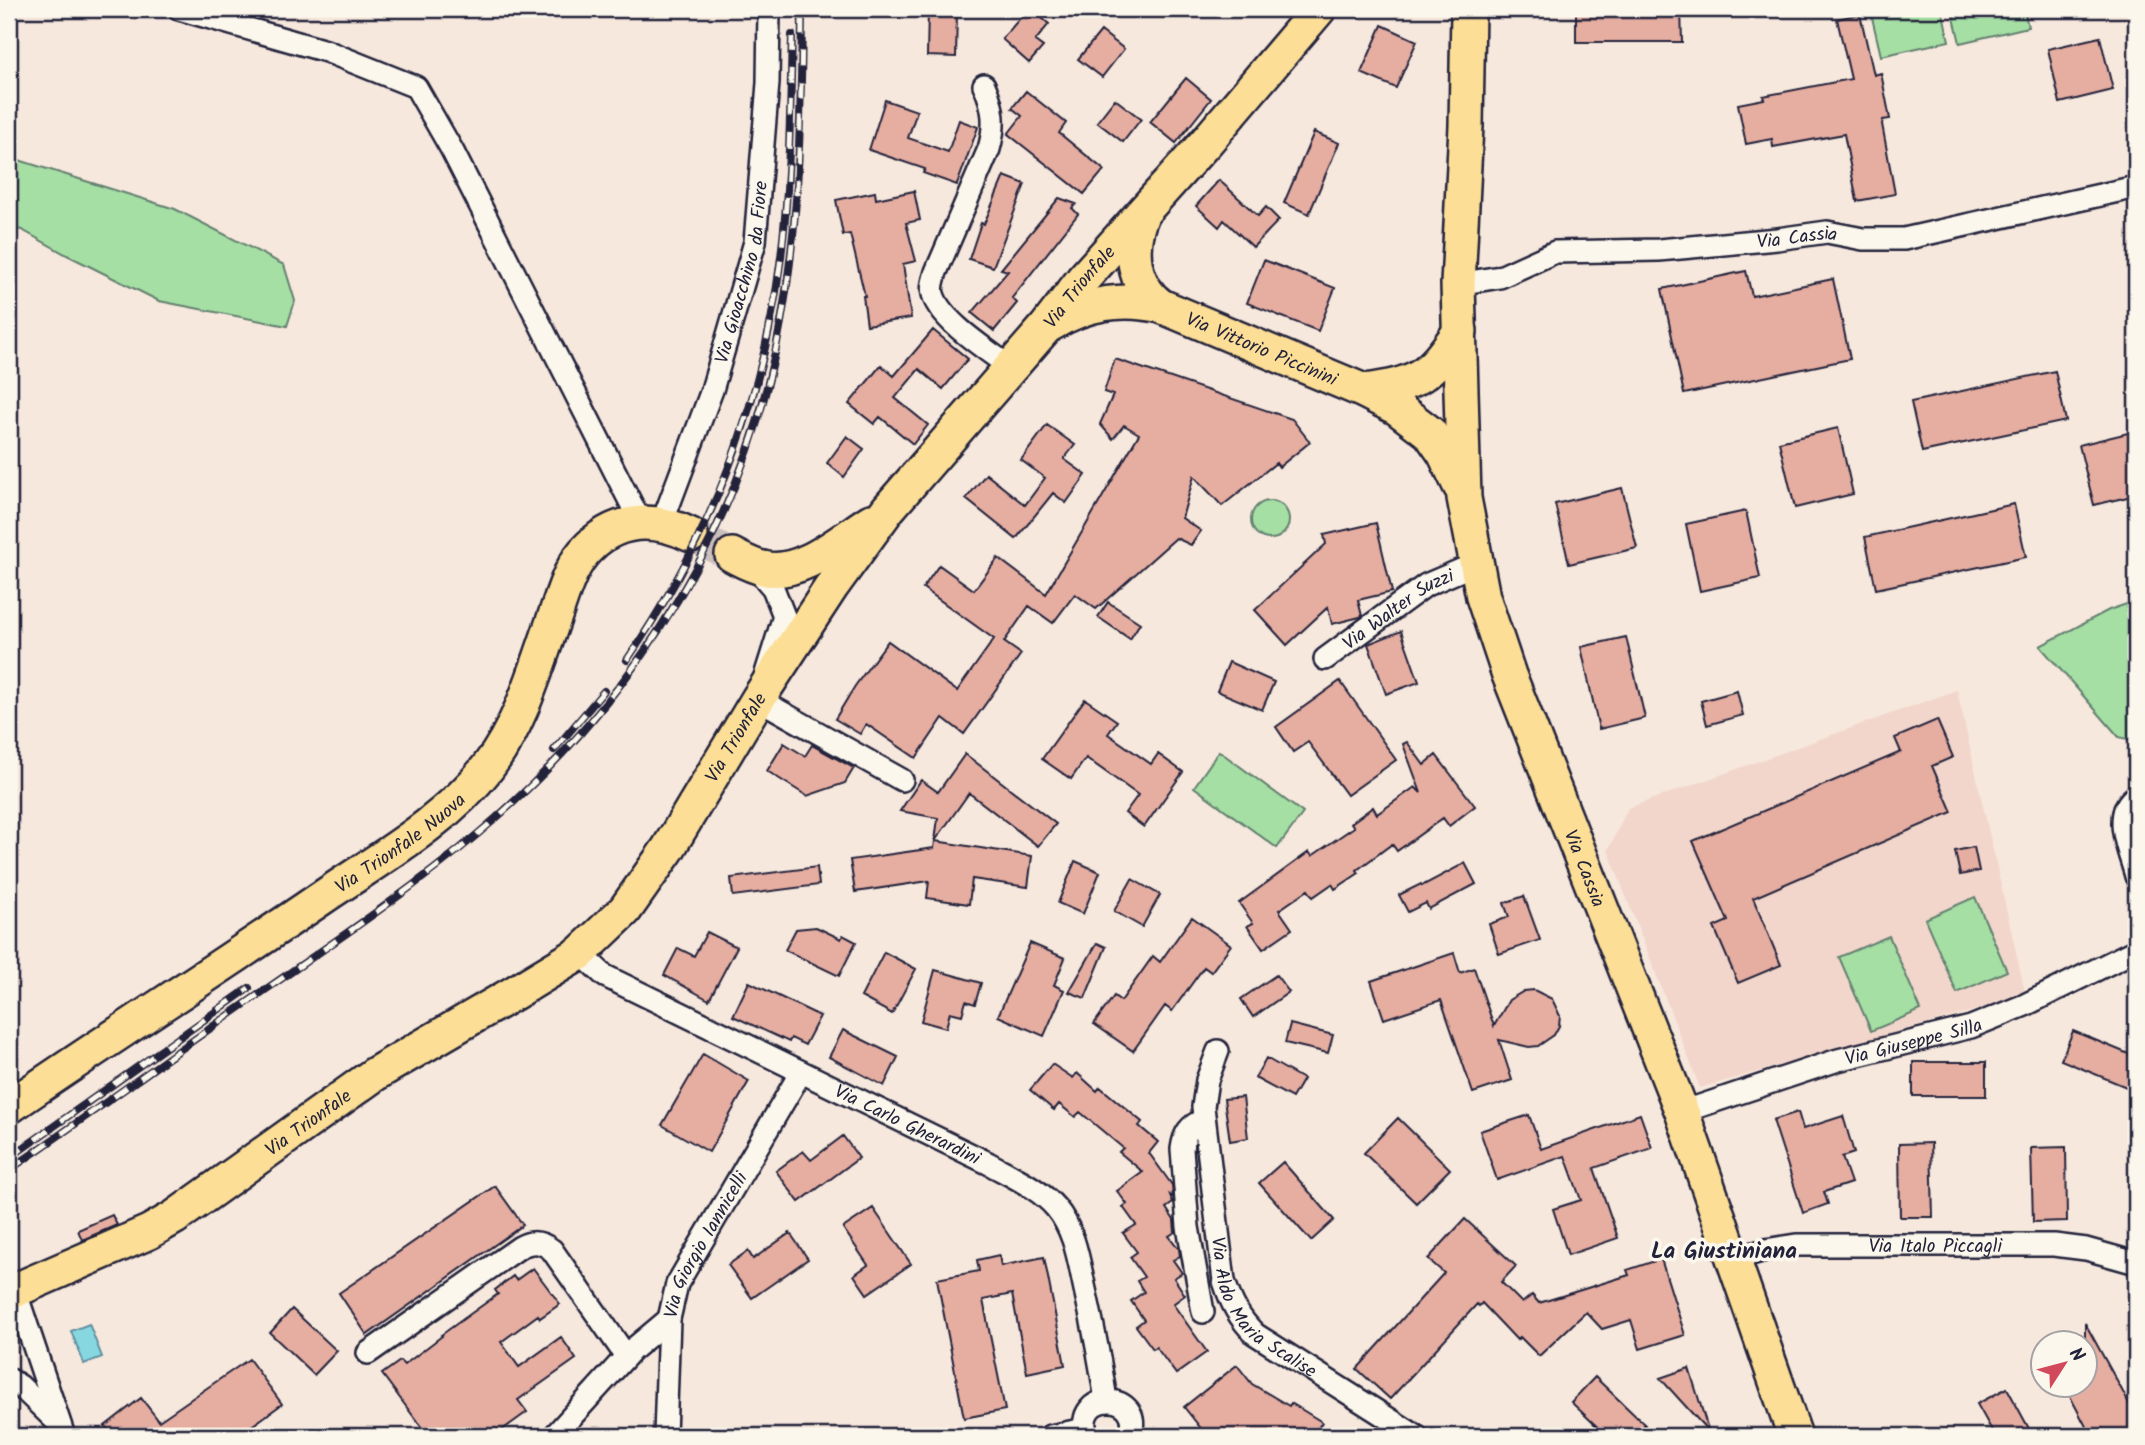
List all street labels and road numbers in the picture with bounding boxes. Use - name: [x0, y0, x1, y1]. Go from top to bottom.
- street label: Via Gioacchino da Fiore: [707, 179, 777, 367]
- street label: Via Cassia: [1756, 219, 1840, 258]
- street label: Via Trionfale: [1037, 239, 1124, 336]
- street label: Via Vittorio Piccinini: [1181, 305, 1343, 396]
- street label: Via Walter Suzzi: [1337, 561, 1461, 659]
- street label: Via Trionfale: [698, 687, 776, 789]
- street label: Via Trionfale Nuova: [329, 787, 474, 902]
- street label: Via Cassia: [1555, 826, 1612, 912]
- street label: Via Giuseppe Silla: [1842, 1011, 1987, 1075]
- street label: Via Carlo Gherardini: [829, 1077, 986, 1175]
- street label: Via Trionfale: [259, 1082, 359, 1165]
- street label: Via Giorgio Iannicelli: [657, 1165, 757, 1321]
- street label: Via Italo Piccagli: [1869, 1232, 2003, 1262]
- street label: Via Aldo Maria Scalise: [1202, 1235, 1323, 1387]

